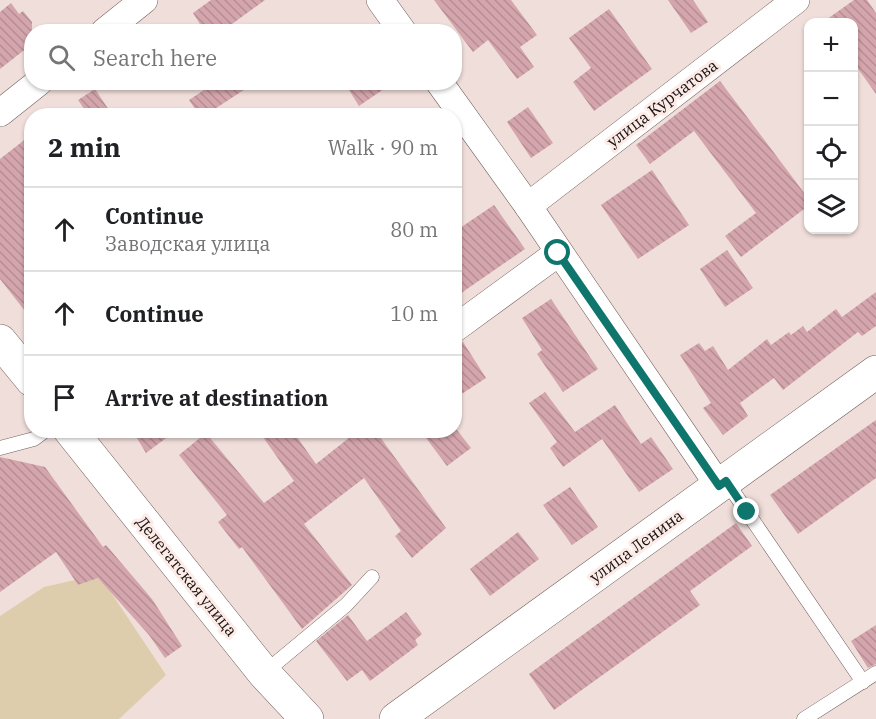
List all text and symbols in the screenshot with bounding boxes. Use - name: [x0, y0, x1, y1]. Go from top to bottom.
- map controls: [804, 18, 858, 234]
- button: +: [804, 18, 858, 72]
- search box: [24, 24, 462, 90]
- icon: search: [45, 41, 78, 74]
- text: Search here: [93, 43, 217, 72]
- street label: улица Курчатова: [603, 55, 721, 151]
- button: −: [804, 72, 858, 126]
- button: locate: [804, 126, 858, 180]
- text: 2 min: [48, 130, 121, 164]
- text: Walk · 90 m: [328, 134, 438, 161]
- button: layers: [804, 180, 858, 234]
- text: Continue: [105, 201, 204, 230]
- icon: ahead: [48, 213, 81, 246]
- text: 80 m: [390, 216, 438, 243]
- text: Заводская улица: [105, 230, 270, 257]
- route start: [544, 239, 570, 265]
- icon: ahead: [48, 297, 81, 330]
- text: Continue: [105, 299, 204, 328]
- text: 10 m: [390, 300, 438, 327]
- icon: arrive: [48, 381, 81, 414]
- text: Arrive at destination: [105, 383, 328, 412]
- route end: [733, 498, 759, 524]
- street label: улица Ленина: [585, 505, 687, 587]
- street label: Делегатская улица: [132, 512, 242, 640]

